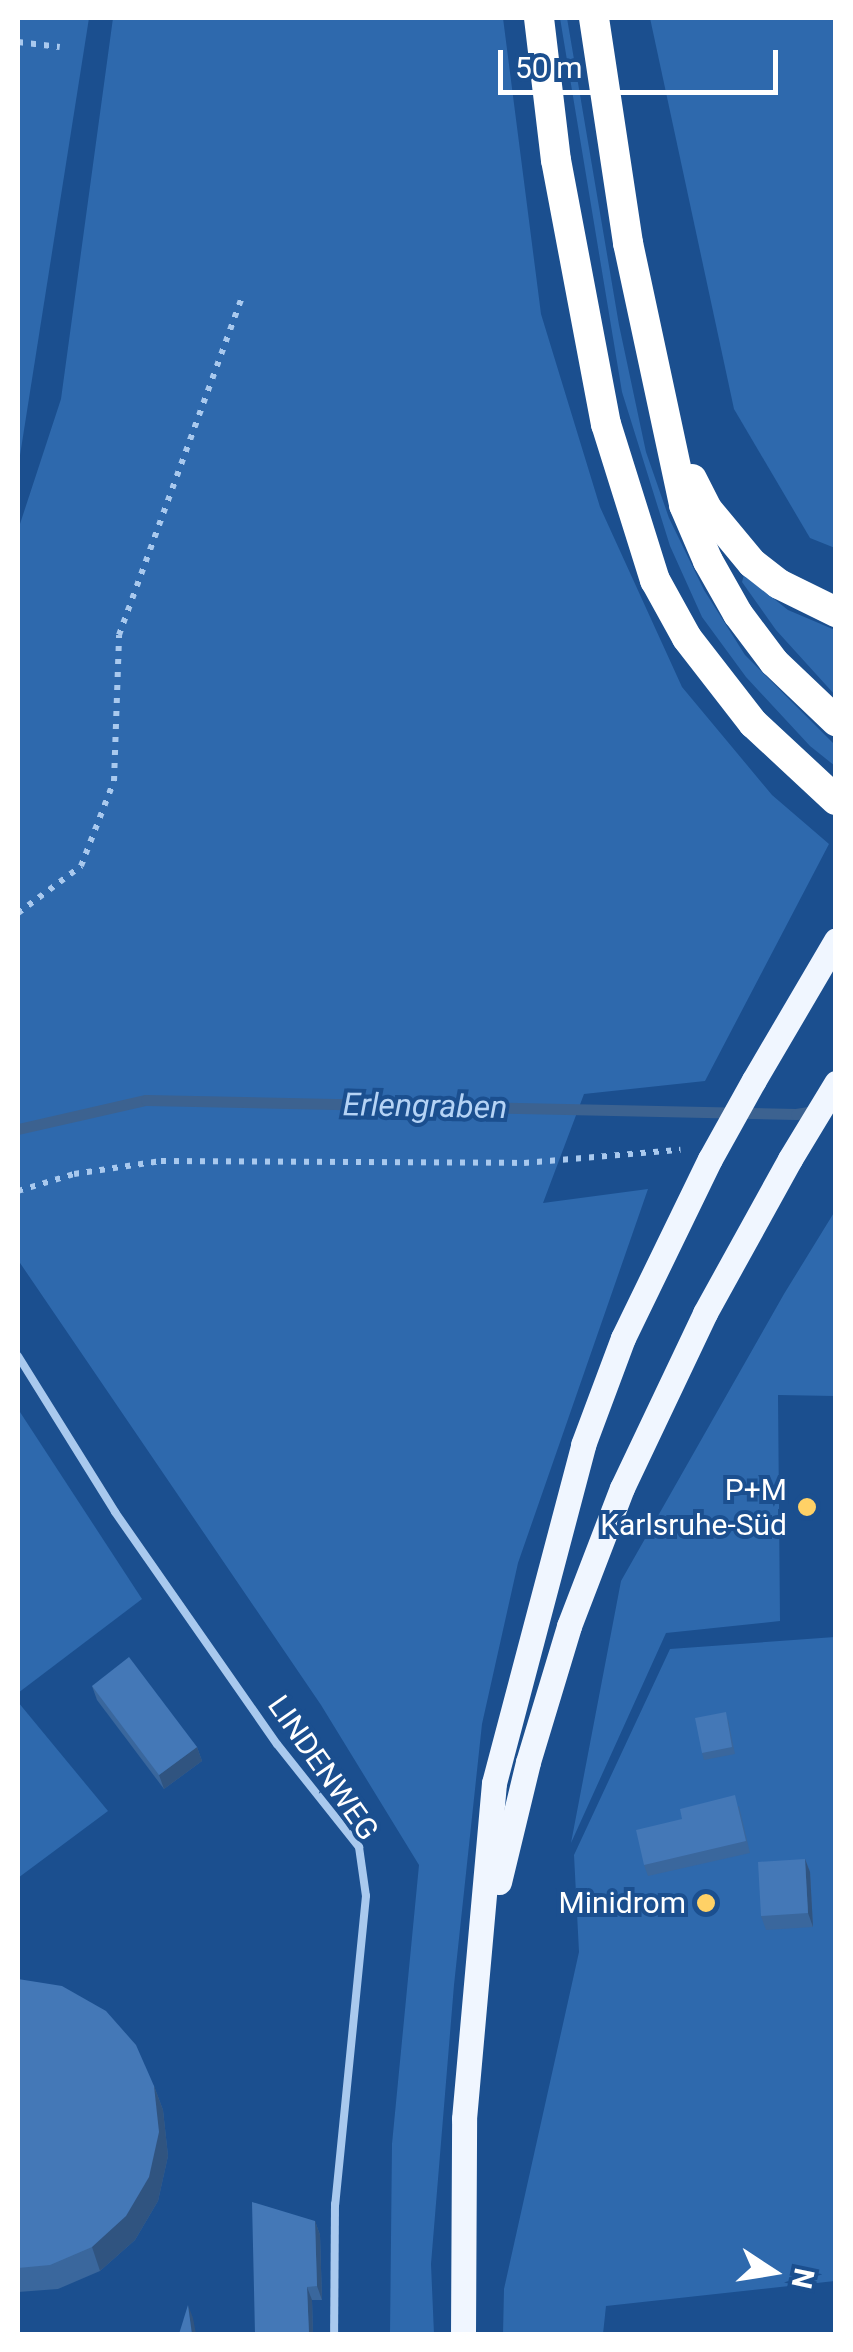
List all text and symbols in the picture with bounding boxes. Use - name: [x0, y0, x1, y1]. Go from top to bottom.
- scale bar: [503, 30, 783, 92]
- text: 50 m: [515, 50, 582, 85]
- water label: Erlengraben: [342, 1085, 508, 1127]
- place label: P+M Karlsruhe-Süd: [600, 1472, 787, 1542]
- marker: P+M Karlsruhe-Süd: [796, 1496, 818, 1518]
- street label: LINDENWEG: [260, 1689, 386, 1847]
- place label: Minidrom: [558, 1885, 686, 1921]
- marker: Minidrom: [695, 1892, 717, 1914]
- north arrow: [723, 2222, 823, 2322]
- text: N: [785, 2265, 821, 2291]

